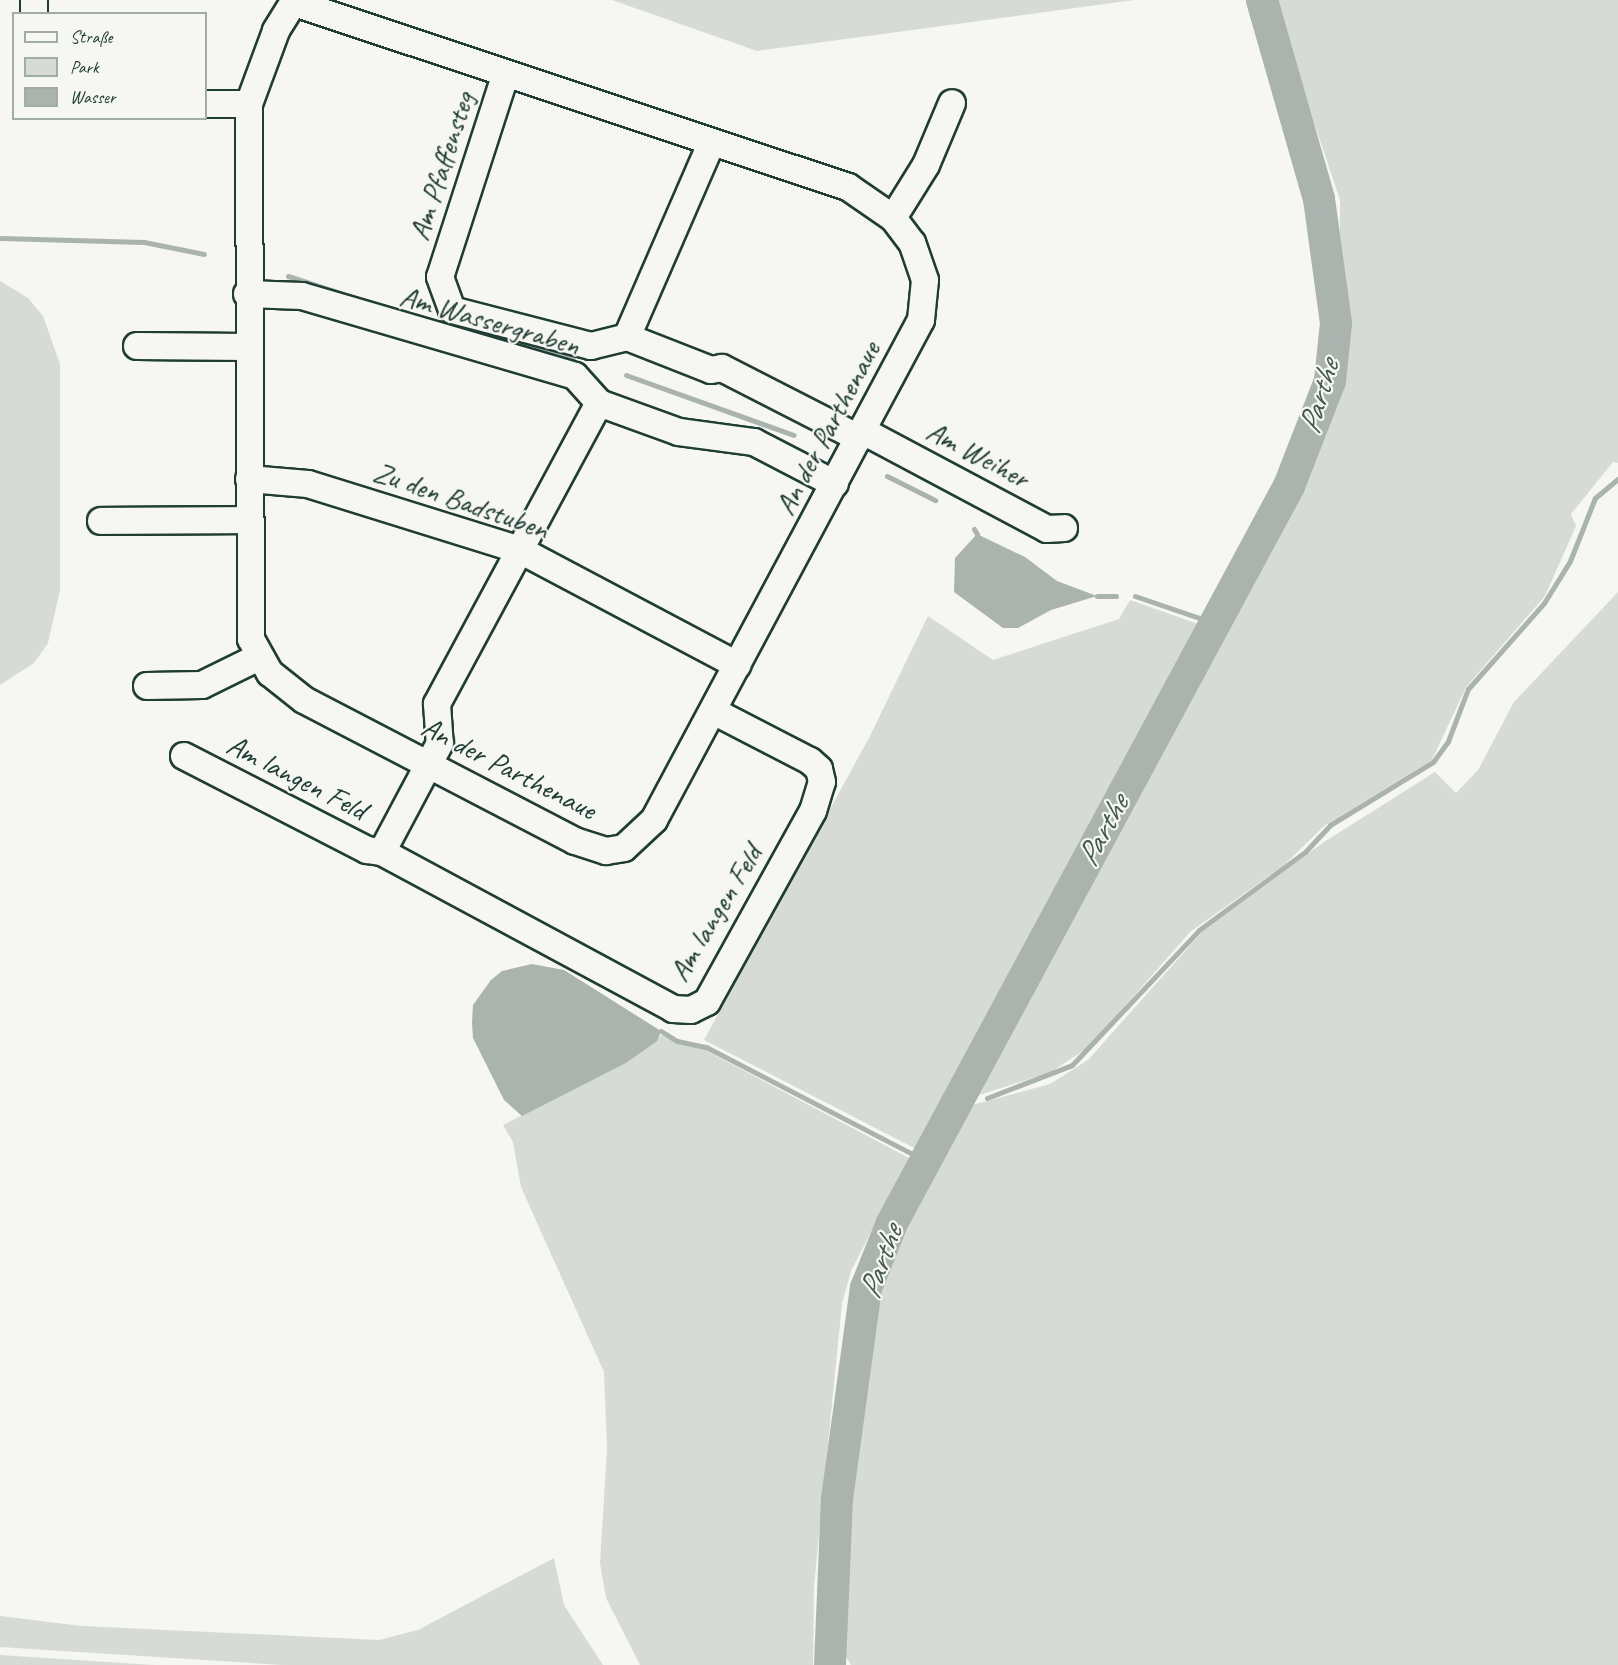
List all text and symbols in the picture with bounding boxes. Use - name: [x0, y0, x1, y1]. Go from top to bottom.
- legend: [12, 12, 207, 120]
- text: Straße: [70, 26, 112, 48]
- text: Park: [70, 56, 99, 78]
- text: Wasser: [70, 86, 115, 108]
- street label: Am Pfaffensteg: [400, 87, 482, 245]
- street label: Am Wassergraben: [396, 277, 584, 363]
- street label: An der Parthenaue: [766, 335, 888, 521]
- water label: Parthe: [1290, 356, 1348, 438]
- street label: Am Weiher: [921, 412, 1035, 496]
- street label: Zu den Badstuben: [368, 453, 554, 547]
- street label: An der Parthenaue: [415, 708, 603, 828]
- street label: Am langen Feld: [221, 726, 373, 828]
- water label: Parthe: [1069, 789, 1137, 873]
- street label: Am langen Feld: [660, 839, 770, 987]
- water label: Parthe: [851, 1220, 911, 1304]

